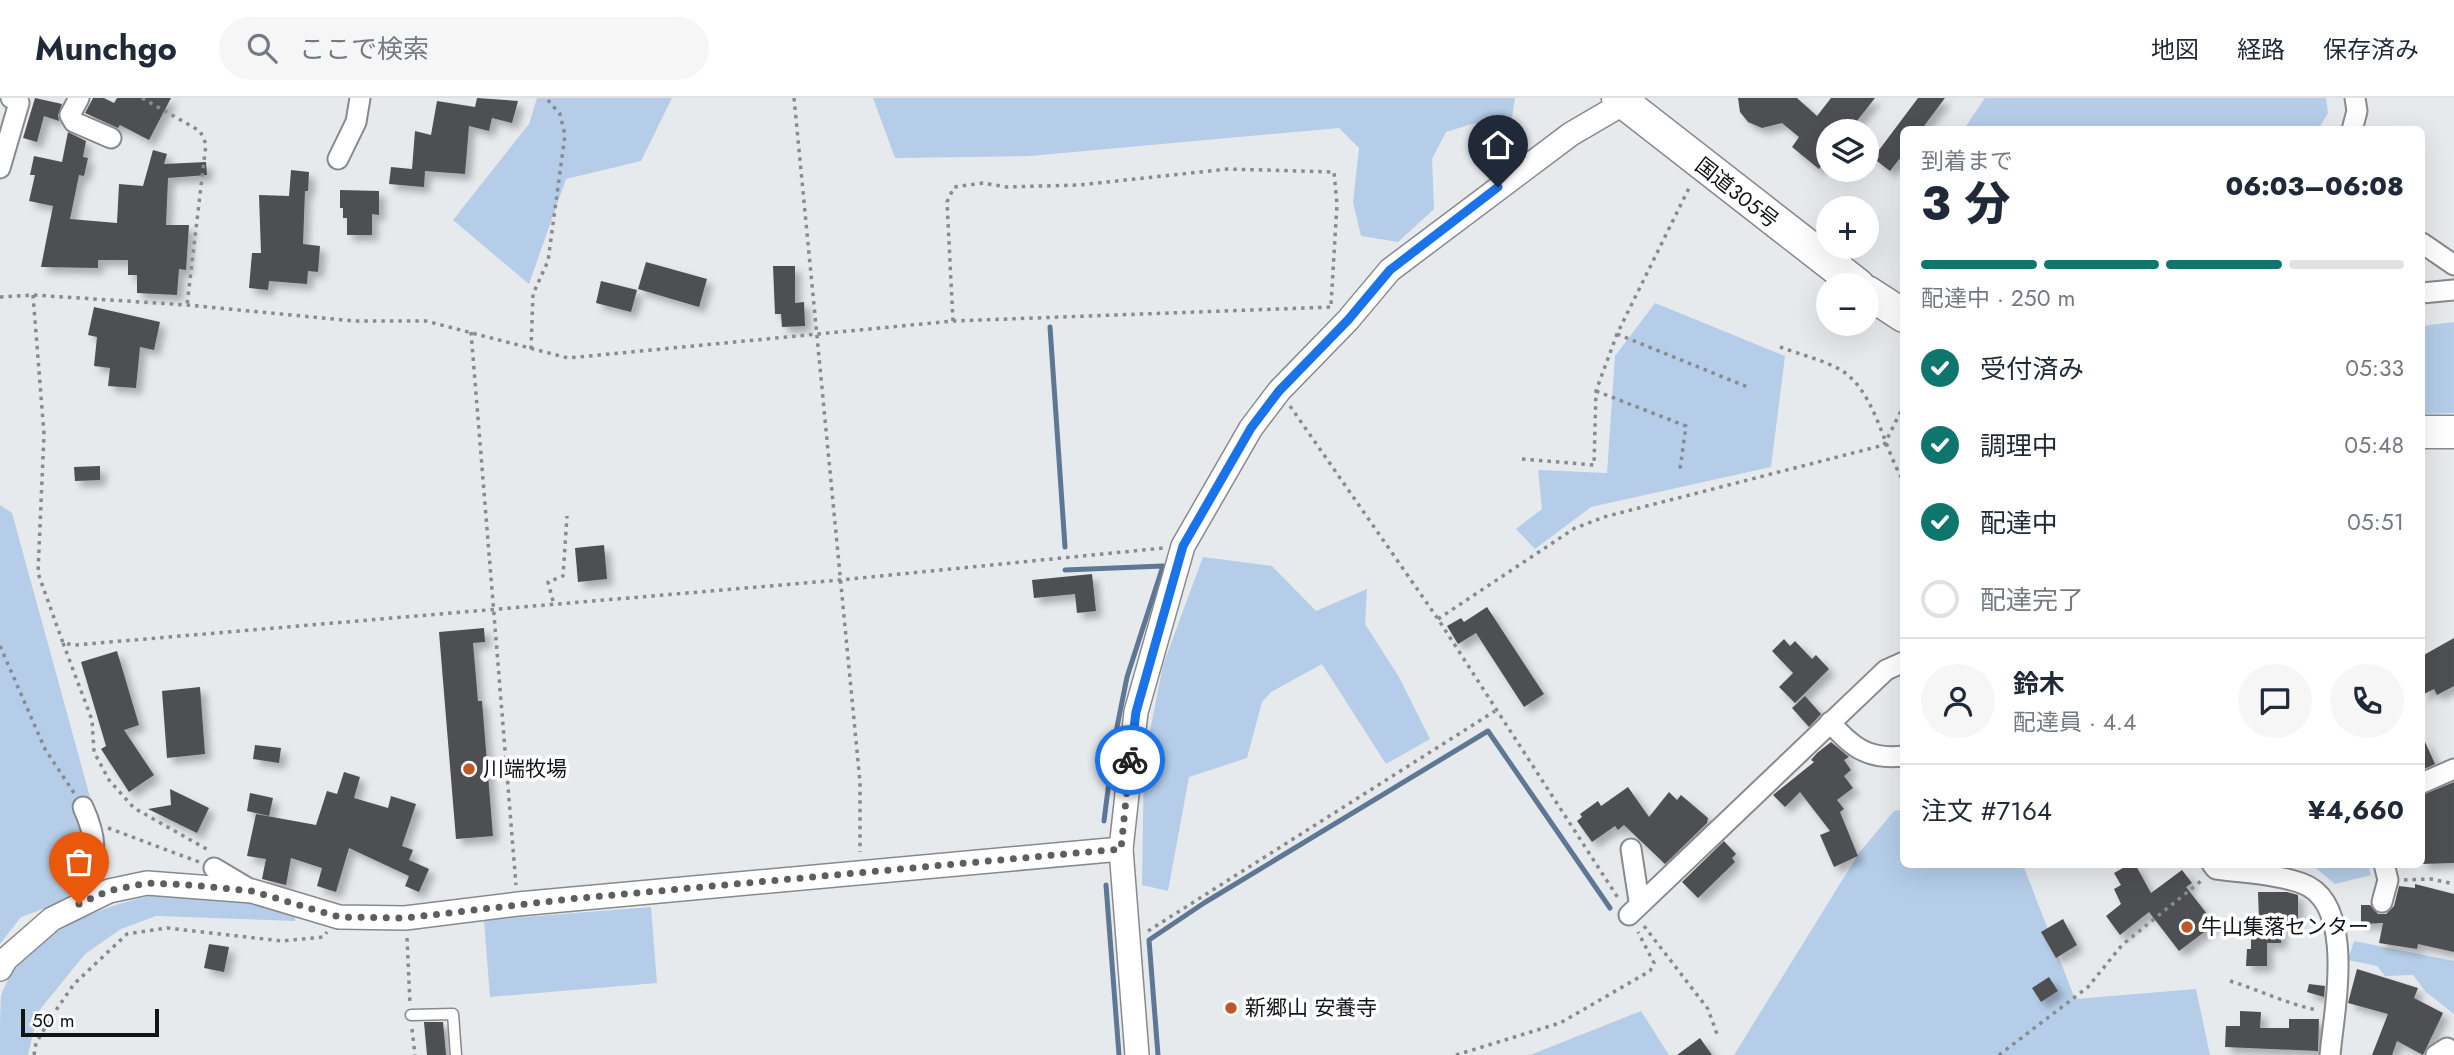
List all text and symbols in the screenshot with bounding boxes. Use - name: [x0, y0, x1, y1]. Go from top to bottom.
- search box: [219, 17, 709, 80]
- text: Munchgo: [35, 25, 177, 72]
- icon: search: [243, 29, 281, 67]
- text: ここで検索: [299, 30, 429, 68]
- text: 地図: [2151, 32, 2199, 67]
- text: 経路: [2237, 32, 2285, 67]
- text: 保存済み: [2323, 32, 2419, 67]
- pin: [1468, 115, 1528, 187]
- map controls: [1816, 119, 1879, 336]
- button: layers: [1816, 119, 1879, 182]
- icon: home: [1479, 126, 1517, 164]
- text: 到着まで: [1921, 144, 2013, 178]
- street label: 国道305号: [1689, 151, 1785, 235]
- text: 06:03–06:08: [2225, 167, 2404, 205]
- text: 3 分: [1921, 171, 2010, 237]
- button: +: [1816, 196, 1879, 259]
- button: −: [1816, 273, 1879, 336]
- text: 配達中 · 250 m: [1921, 281, 2075, 315]
- icon: check: [1921, 349, 1959, 387]
- text: 受付済み: [1980, 350, 2084, 388]
- text: 05:33: [2345, 351, 2404, 385]
- icon: check: [1921, 426, 1959, 464]
- text: 調理中: [1980, 427, 2058, 465]
- text: 05:48: [2344, 428, 2404, 462]
- icon: check: [1921, 503, 1959, 541]
- text: 配達中: [1980, 504, 2058, 542]
- text: 05:51: [2347, 505, 2404, 539]
- text: 配達完了: [1980, 581, 2084, 619]
- button: person: [1921, 664, 1995, 738]
- button: chat: [2238, 664, 2312, 738]
- button: phone: [2330, 664, 2404, 738]
- text: 鈴木: [2013, 665, 2065, 703]
- text: 配達員 · 4.4: [2013, 705, 2136, 739]
- courier: [1095, 725, 1165, 795]
- icon: bike: [1111, 741, 1149, 779]
- place label: 川端牧場: [483, 754, 567, 784]
- marker: 川端牧場: [461, 761, 477, 777]
- text: ¥4,660: [2308, 791, 2404, 829]
- text: 注文 #7164: [1921, 792, 2052, 830]
- pin: [49, 832, 109, 904]
- icon: bag: [60, 843, 98, 881]
- place label: 牛山集落センター: [2201, 912, 2369, 942]
- marker: 牛山集落センター: [2179, 919, 2195, 935]
- place label: 新郷山 安養寺: [1245, 993, 1377, 1023]
- marker: 新郷山 安養寺: [1223, 1000, 1239, 1016]
- scale bar: [21, 1006, 159, 1038]
- text: 50 m: [32, 1007, 75, 1034]

